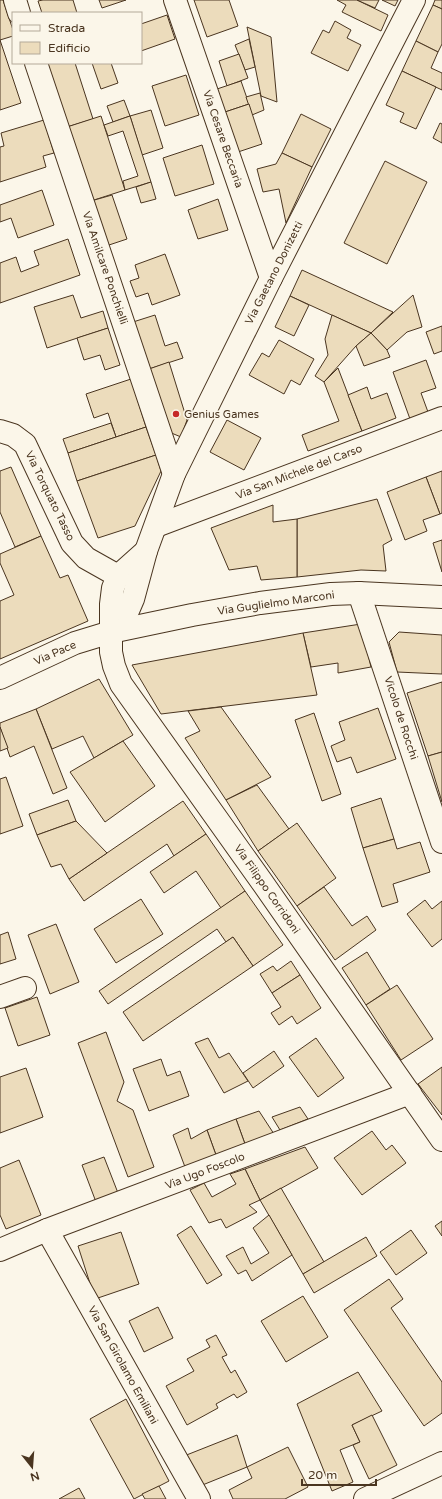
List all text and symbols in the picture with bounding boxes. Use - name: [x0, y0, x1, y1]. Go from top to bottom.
- legend: [12, 12, 142, 64]
- text: Strada: [48, 21, 85, 35]
- text: Edificio: [48, 41, 90, 55]
- street label: Via Cesare Beccaria: [200, 88, 246, 190]
- street label: Via Amilcare Ponchielli: [80, 210, 130, 326]
- street label: Via Gaetano Donizetti: [242, 219, 306, 327]
- place label: Genius Games: [184, 408, 259, 421]
- marker: Genius Games: [171, 409, 181, 419]
- street label: Via San Michele del Carso: [234, 442, 364, 502]
- street label: Via Torquato Tasso: [23, 449, 78, 543]
- street label: Via Guglielmo Marconi: [217, 588, 335, 618]
- street label: Via Pace: [32, 638, 78, 668]
- street label: Vicolo de Rocchi: [381, 675, 421, 761]
- street label: Via Filippo Corridoni: [231, 842, 303, 936]
- street label: Via Ugo Foscolo: [163, 1150, 247, 1192]
- street label: Via San Girolamo Emiliani: [85, 1304, 161, 1426]
- north arrow: [12, 1447, 52, 1487]
- scale bar: [302, 1461, 376, 1487]
- text: 20 m: [308, 1468, 337, 1482]
- text: N: [29, 1469, 41, 1484]

